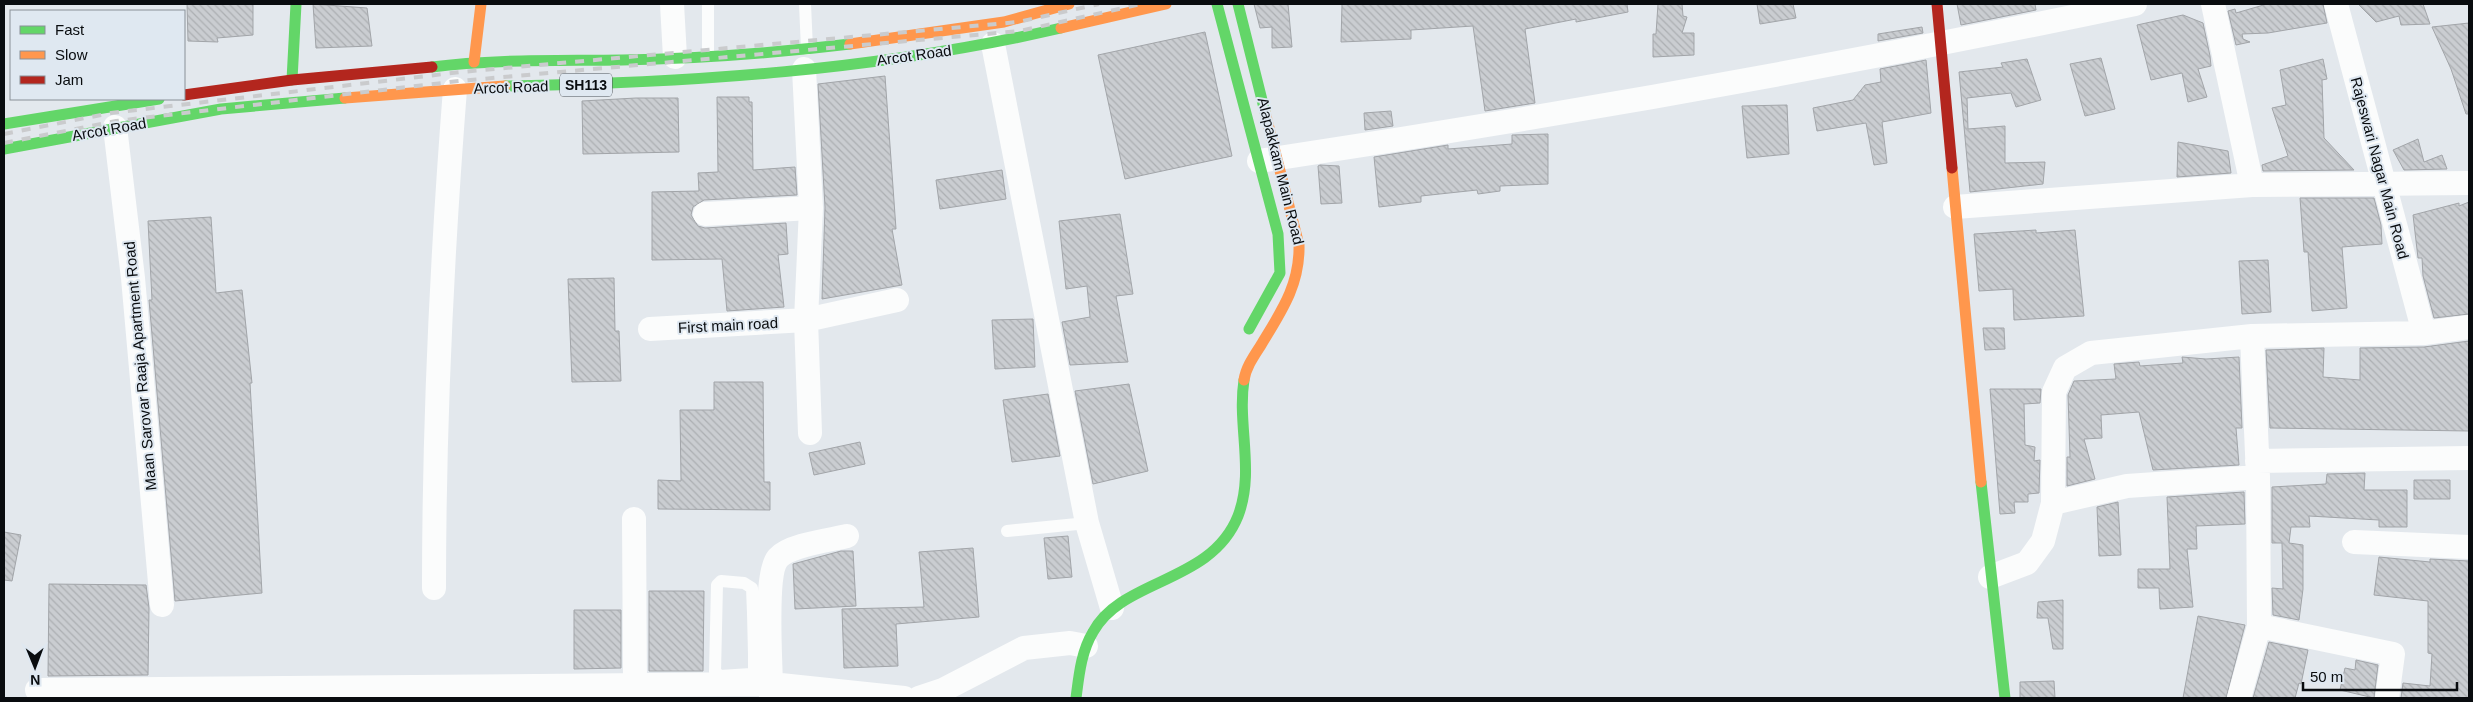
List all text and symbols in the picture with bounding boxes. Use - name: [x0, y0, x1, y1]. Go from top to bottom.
- legend: [10, 10, 185, 100]
- text: Fast: [55, 21, 85, 38]
- street label: Arcot Road: [876, 41, 952, 69]
- text: Slow: [55, 46, 88, 63]
- text: Jam: [55, 71, 83, 88]
- road number: SH113: [560, 74, 612, 96]
- street label: Rajeswari Nagar Main Road: [2348, 75, 2412, 261]
- street label: Arcot Road: [473, 77, 549, 97]
- street label: Alapakkam Main Road: [1254, 96, 1308, 246]
- street label: Arcot Road: [71, 114, 147, 144]
- street label: Maan Sarovar Raaja Apartment Road: [121, 241, 159, 491]
- street label: First main road: [678, 314, 778, 336]
- north arrow: [10, 642, 60, 692]
- scale bar: [2303, 660, 2457, 692]
- text: 50 m: [2310, 668, 2343, 685]
- text: N: [30, 672, 40, 688]

